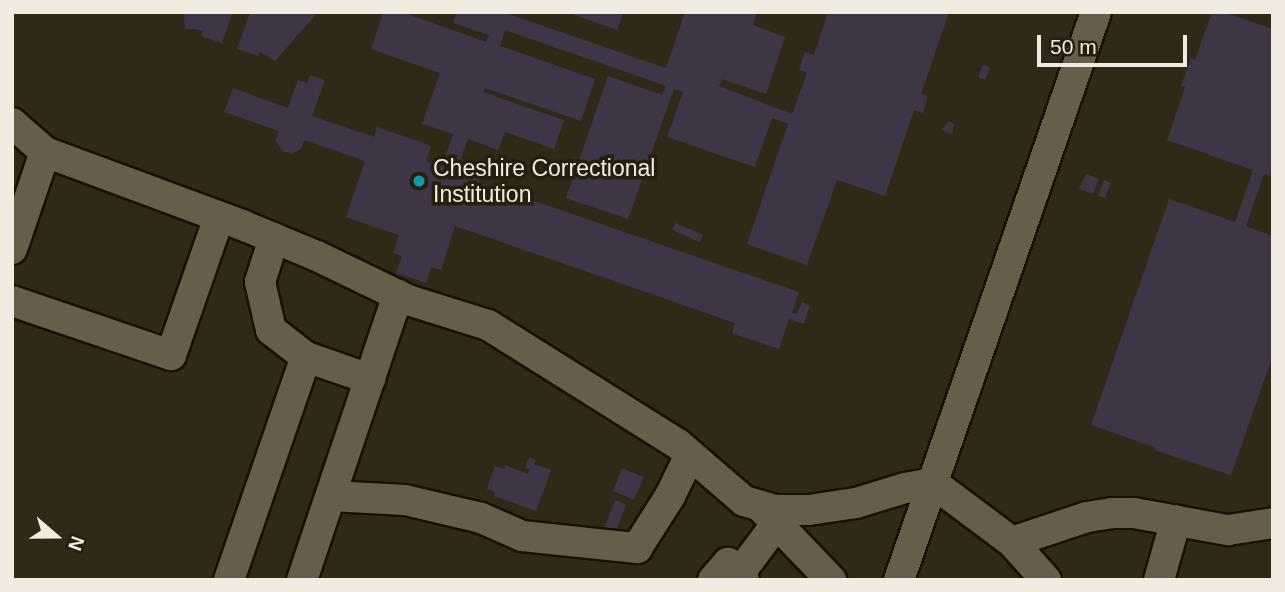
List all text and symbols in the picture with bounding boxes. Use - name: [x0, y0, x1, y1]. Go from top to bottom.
- scale bar: [1040, 21, 1190, 65]
- text: 50 m: [1050, 35, 1097, 58]
- place label: Cheshire Correctional Institution: [433, 154, 655, 208]
- marker: Cheshire Correctional Institution: [411, 173, 427, 189]
- north arrow: [21, 501, 91, 571]
- text: N: [64, 533, 88, 553]

